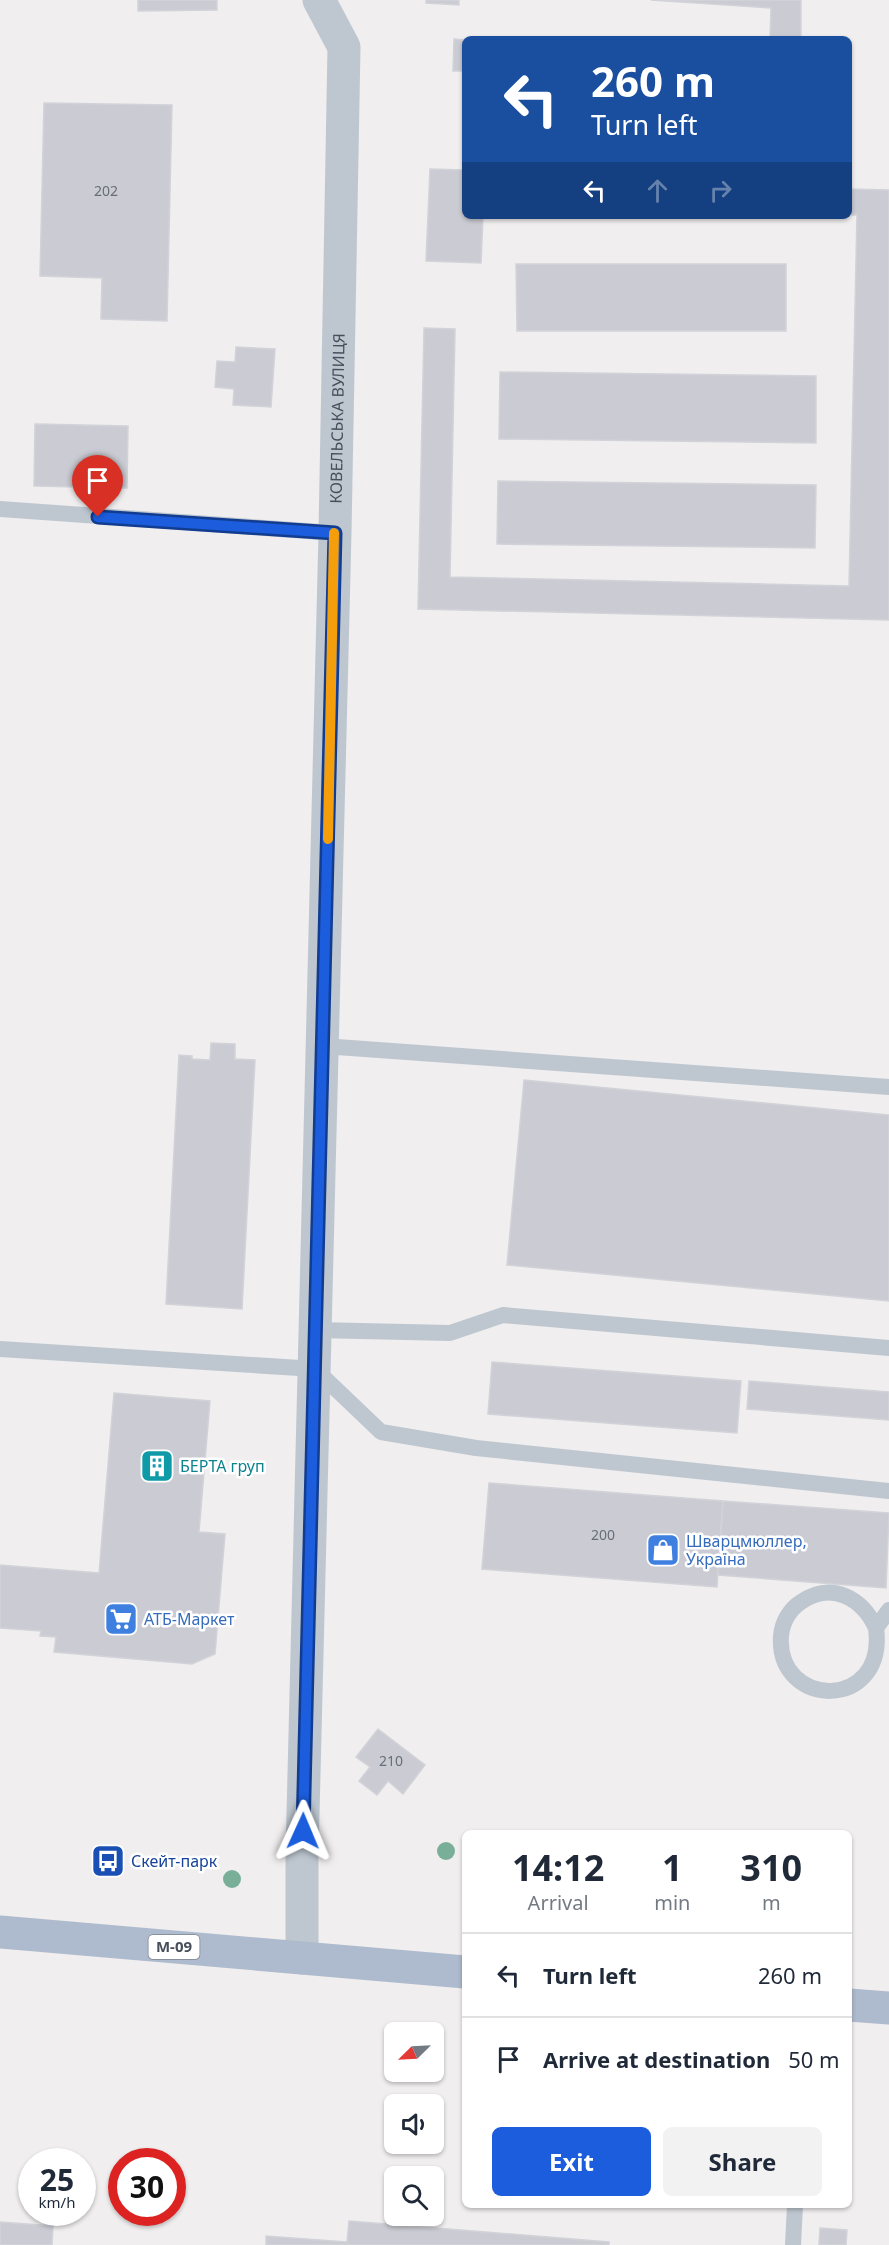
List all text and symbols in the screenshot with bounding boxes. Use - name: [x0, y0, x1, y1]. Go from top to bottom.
- text: 260 m: [591, 52, 715, 109]
- icon: left: [492, 60, 570, 138]
- text: Turn left: [591, 106, 697, 143]
- icon: left: [578, 174, 611, 207]
- icon: ahead: [641, 174, 674, 207]
- icon: right: [704, 174, 737, 207]
- house number: 202: [94, 181, 118, 200]
- street label: КОВЕЛЬСЬКА ВУЛИЦЯ: [325, 333, 350, 504]
- pin: [72, 455, 123, 517]
- icon: arrive: [81, 464, 114, 497]
- building icon: БЕРТА груп: [139, 1448, 175, 1484]
- place label: БЕРТА груп: [180, 1455, 265, 1477]
- house number: 200: [591, 1525, 615, 1544]
- place label: Шварцмюллер, Україна: [686, 1530, 807, 1570]
- shop icon: Шварцмюллер, Україна: [645, 1532, 681, 1568]
- supermarket icon: АТБ-Маркет: [103, 1601, 139, 1637]
- place label: АТБ-Маркет: [144, 1608, 235, 1630]
- house number: 210: [379, 1751, 403, 1770]
- position arrow: [271, 1799, 335, 1863]
- bus stop icon: Скейт-парк: [90, 1843, 126, 1879]
- text: 14:12: [512, 1843, 604, 1892]
- text: 1: [662, 1843, 683, 1892]
- text: 310: [740, 1843, 802, 1892]
- place label: Скейт-парк: [131, 1850, 218, 1872]
- text: Arrival: [528, 1889, 589, 1916]
- text: min: [654, 1889, 690, 1916]
- text: m: [762, 1889, 781, 1916]
- road number: М-09: [148, 1935, 200, 1959]
- icon: left: [492, 1959, 525, 1992]
- text: Turn left: [543, 1960, 637, 1990]
- text: 260 m: [758, 1960, 822, 1990]
- north arrow: [384, 2022, 444, 2082]
- map controls: [384, 2022, 444, 2226]
- icon: arrive: [492, 2043, 525, 2076]
- text: Arrive at destination: [543, 2044, 770, 2074]
- text: 50 m: [788, 2044, 840, 2074]
- button: sound: [384, 2094, 444, 2154]
- button: Exit: [492, 2127, 651, 2196]
- button: Share: [663, 2127, 822, 2196]
- speed limit sign: 30: [108, 2148, 186, 2226]
- text: 25: [40, 2159, 74, 2200]
- button: search: [384, 2166, 444, 2226]
- text: km/h: [39, 2192, 75, 2212]

